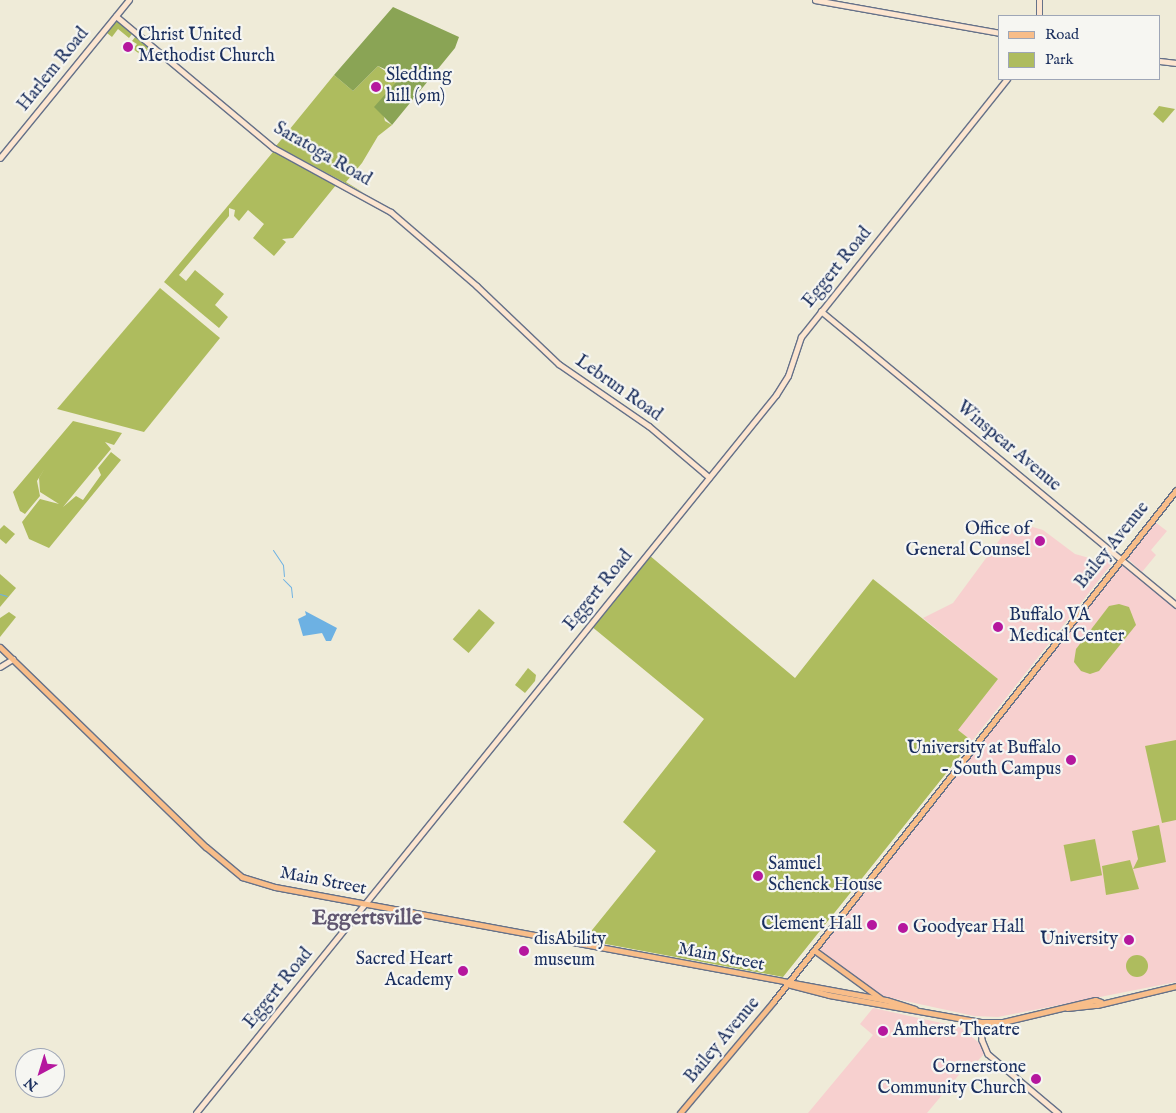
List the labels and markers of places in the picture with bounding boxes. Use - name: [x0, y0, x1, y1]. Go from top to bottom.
- place label: Christ United Methodist Church: [138, 26, 275, 68]
- marker: Christ United Methodist Church: [122, 41, 134, 53]
- place label: Sledding hill (9m): [386, 66, 452, 108]
- marker: Sledding hill (9m): [370, 81, 382, 93]
- place label: Office of General Counsel: [905, 520, 1030, 562]
- marker: Office of General Counsel: [1034, 535, 1046, 547]
- place label: Buffalo VA Medical Center: [1009, 606, 1124, 649]
- marker: Buffalo VA Medical Center: [991, 620, 1005, 634]
- place label: University at Buffalo - South Campus: [907, 739, 1061, 782]
- marker: University at Buffalo - South Campus: [1065, 754, 1077, 766]
- place label: Samuel Schenck House: [768, 855, 882, 898]
- marker: Samuel Schenck House: [752, 870, 764, 882]
- place label: Clement Hall: [761, 914, 862, 936]
- place label: Goodyear Hall: [913, 917, 1025, 939]
- marker: Clement Hall: [866, 919, 878, 931]
- marker: Goodyear Hall: [897, 922, 909, 934]
- place label: University: [1040, 929, 1118, 951]
- place label: disAbility museum: [534, 930, 606, 972]
- marker: University: [1122, 933, 1136, 947]
- marker: disAbility museum: [518, 945, 530, 957]
- place label: Sacred Heart Academy: [356, 950, 453, 992]
- marker: Sacred Heart Academy: [457, 965, 469, 977]
- place label: Amherst Theatre: [893, 1020, 1020, 1042]
- marker: Amherst Theatre: [877, 1025, 889, 1037]
- place label: Cornerstone Community Church: [878, 1058, 1026, 1100]
- marker: Cornerstone Community Church: [1030, 1073, 1042, 1085]

